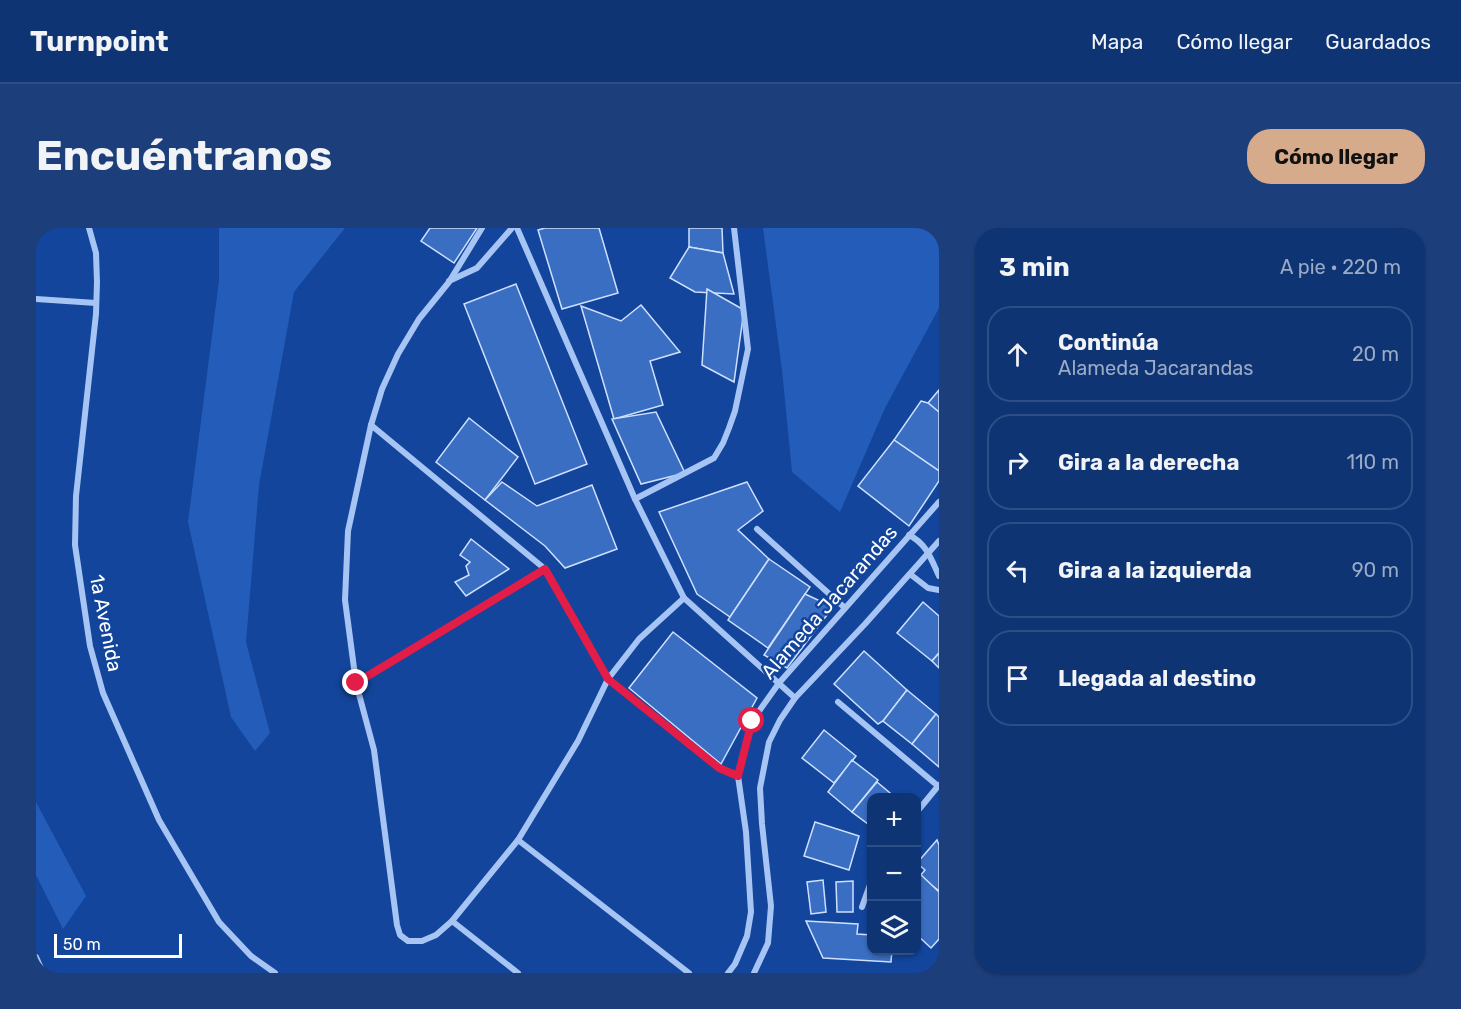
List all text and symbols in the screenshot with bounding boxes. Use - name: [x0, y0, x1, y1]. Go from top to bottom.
- text: Turnpoint: [30, 25, 169, 58]
- text: Mapa: [1091, 29, 1143, 54]
- text: Cómo llegar: [1176, 29, 1292, 54]
- text: Guardados: [1325, 29, 1431, 54]
- button: Cómo llegar: [1247, 129, 1425, 184]
- text: Encuéntranos: [36, 131, 332, 181]
- text: 3 min: [999, 252, 1070, 283]
- text: A pie · 220 m: [1280, 255, 1401, 279]
- text: Continúa: [1058, 329, 1159, 356]
- icon: ahead: [1001, 338, 1034, 371]
- text: 20 m: [1352, 342, 1399, 366]
- text: Alameda Jacarandas: [1058, 356, 1254, 380]
- icon: right: [1001, 446, 1034, 479]
- text: Gira a la derecha: [1058, 449, 1239, 476]
- text: 110 m: [1347, 450, 1399, 474]
- street label: Alameda Jacarandas: [756, 520, 902, 684]
- icon: left: [1001, 554, 1034, 587]
- text: Gira a la izquierda: [1058, 557, 1252, 584]
- text: 90 m: [1352, 558, 1399, 582]
- street label: 1a Avenida: [85, 572, 127, 674]
- icon: arrive: [1001, 662, 1034, 695]
- text: Llegada al destino: [1058, 665, 1256, 692]
- route end: [342, 669, 368, 695]
- route start: [738, 707, 764, 733]
- map controls: [867, 793, 921, 955]
- button: +: [867, 793, 921, 847]
- button: −: [867, 847, 921, 901]
- button: layers: [867, 901, 921, 955]
- scale bar: [54, 931, 182, 958]
- text: 50 m: [63, 935, 101, 954]

